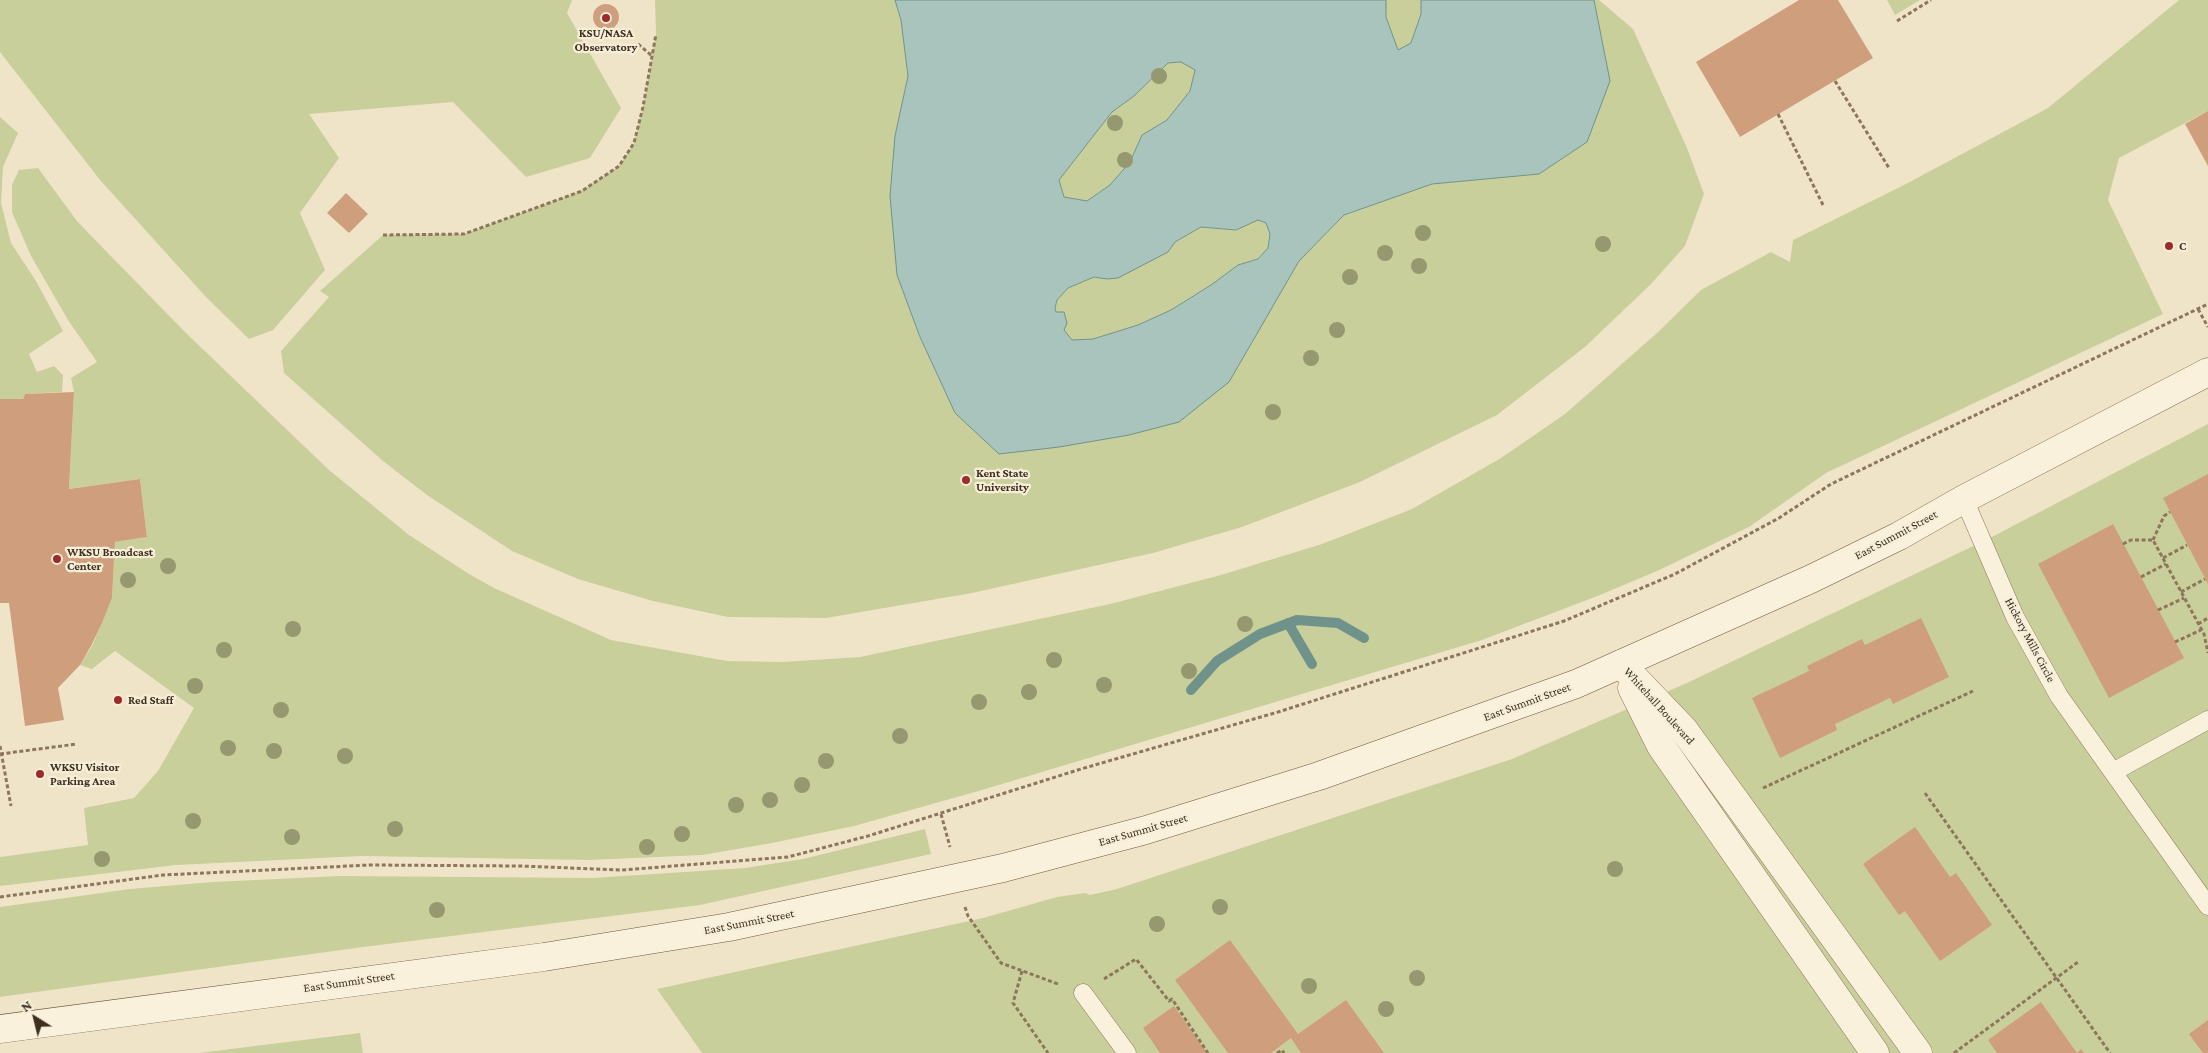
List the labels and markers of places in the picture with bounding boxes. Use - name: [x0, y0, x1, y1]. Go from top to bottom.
- marker: KSU/NASA Observatory: [600, 12, 612, 24]
- place label: KSU/NASA Observatory: [575, 26, 637, 54]
- place label: C: [2179, 239, 2186, 253]
- marker: C: [2163, 240, 2175, 252]
- place label: Kent State University: [976, 466, 1029, 494]
- marker: Kent State University: [960, 474, 972, 486]
- place label: WKSU Broadcast Center: [67, 545, 153, 573]
- marker: WKSU Broadcast Center: [51, 553, 63, 565]
- place label: Red Staff: [128, 693, 173, 707]
- marker: Red Staff: [112, 694, 124, 706]
- place label: WKSU Visitor Parking Area: [50, 760, 120, 788]
- marker: WKSU Visitor Parking Area: [34, 768, 46, 780]

